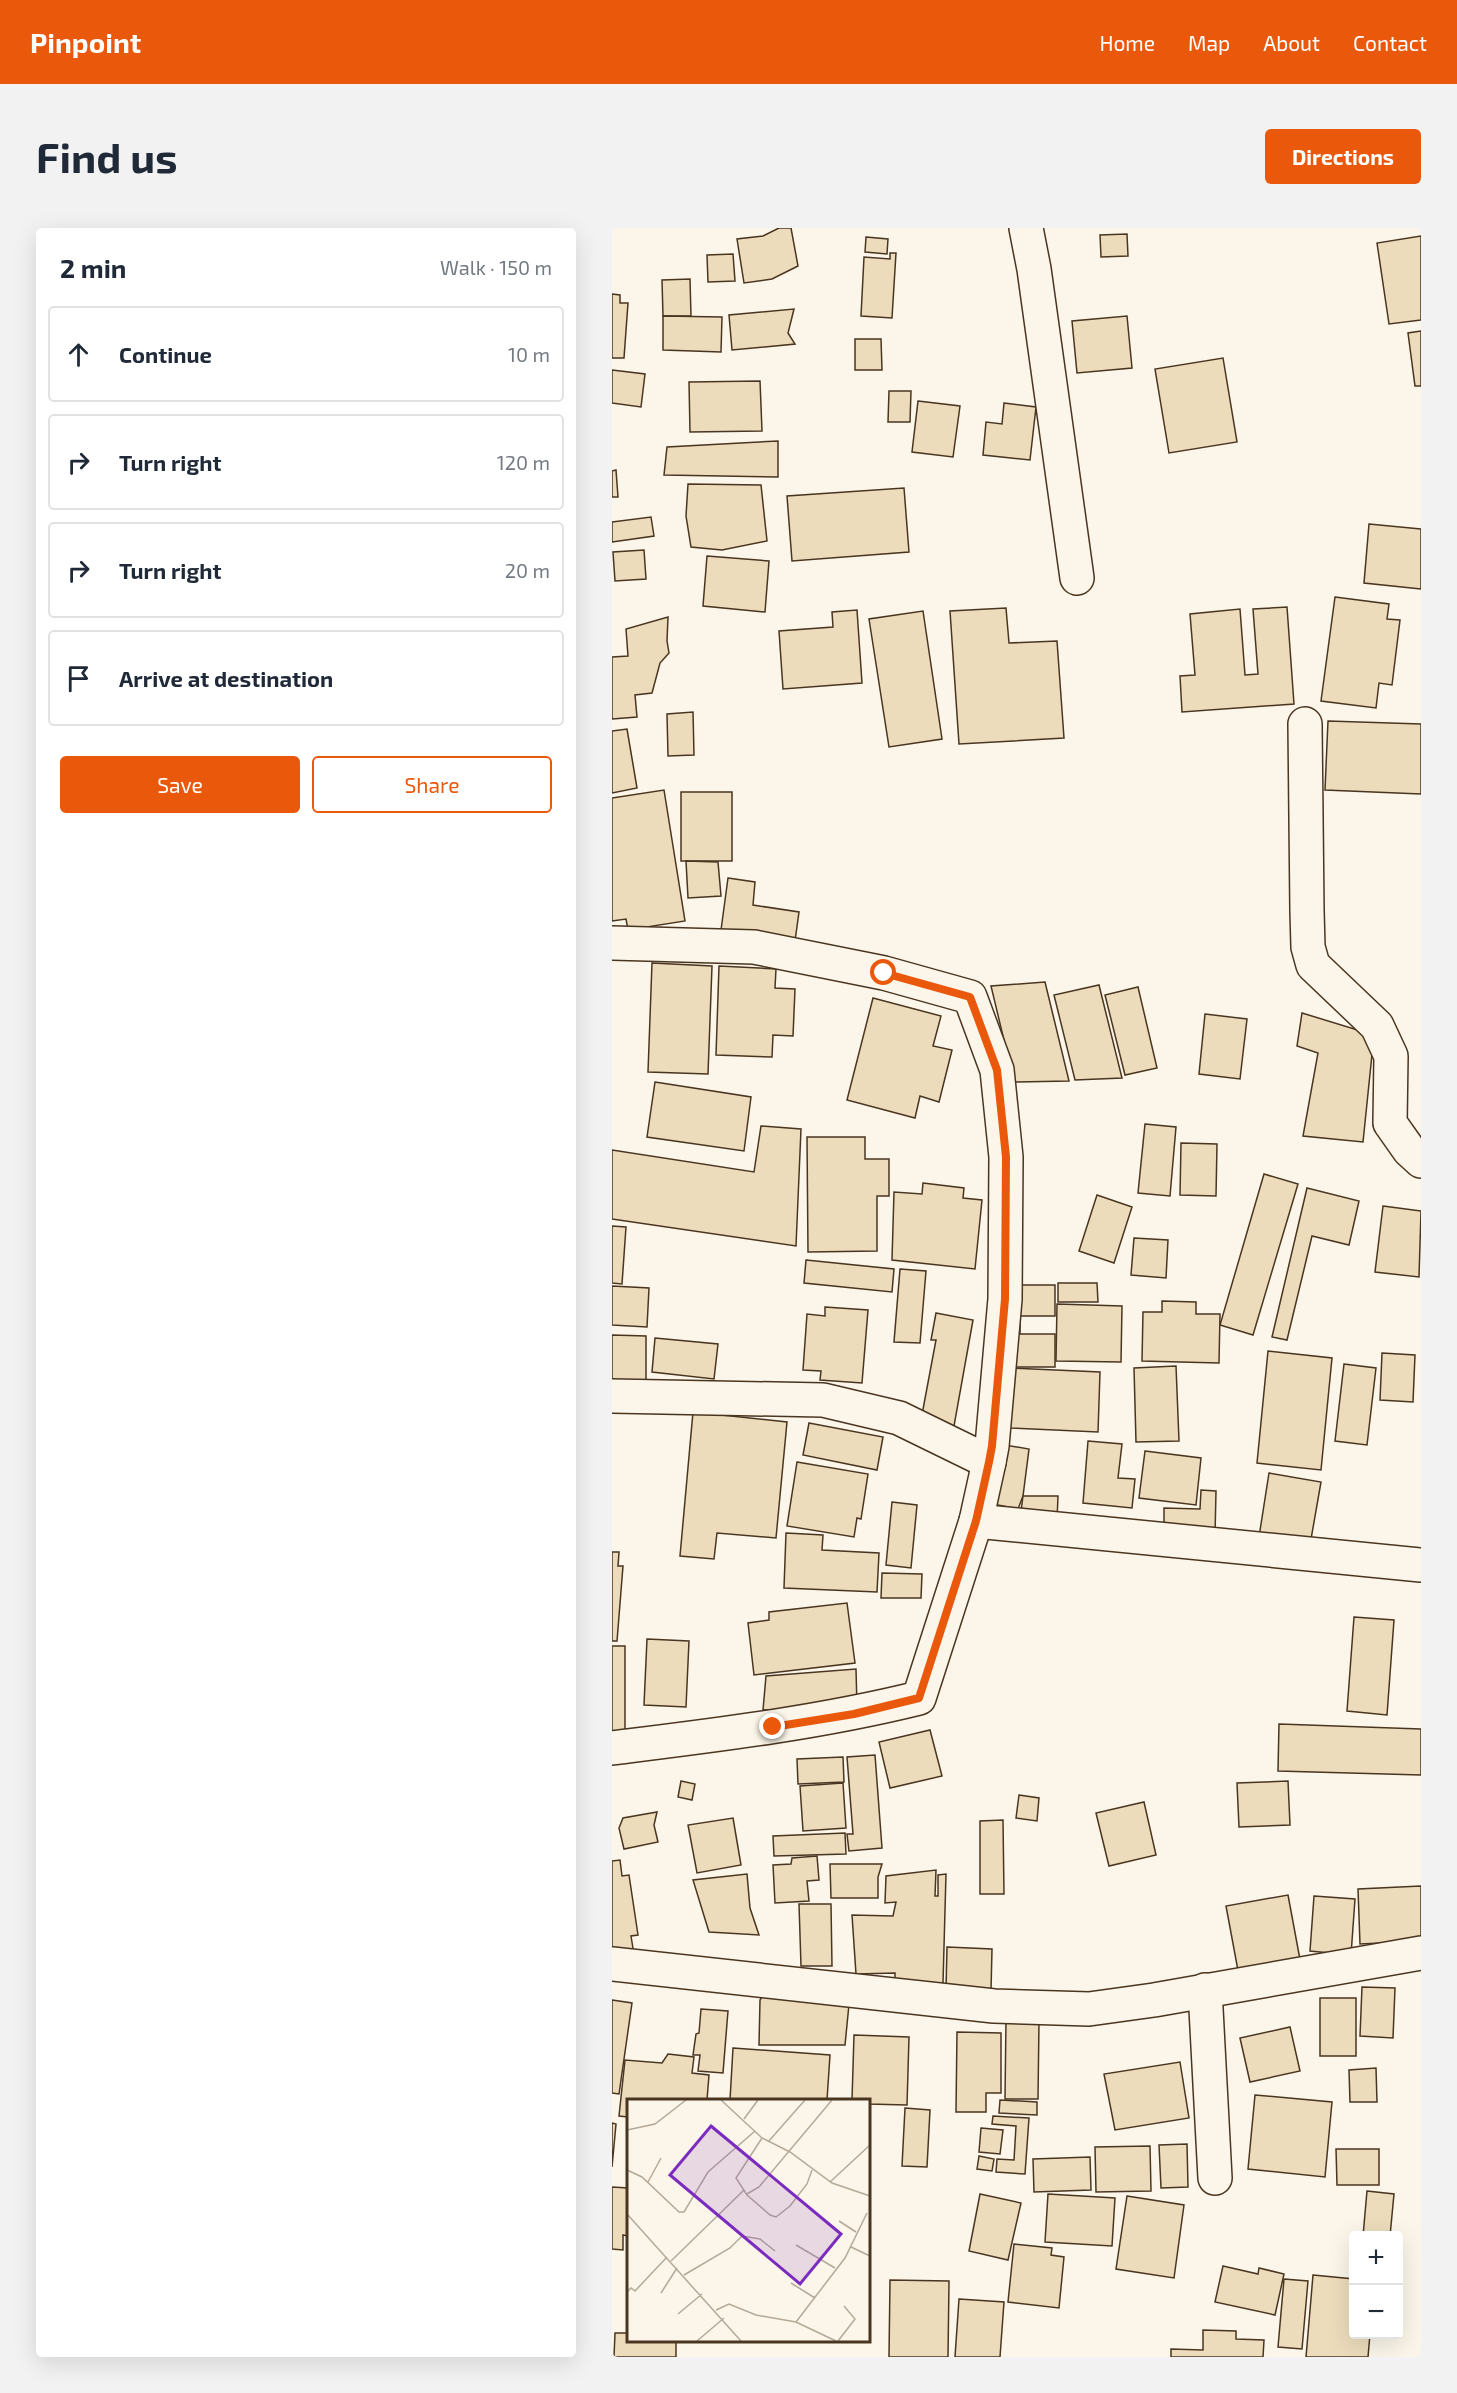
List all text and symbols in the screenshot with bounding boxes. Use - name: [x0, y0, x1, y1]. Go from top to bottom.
- text: Pinpoint: [30, 25, 141, 59]
- text: Home: [1099, 30, 1155, 55]
- text: Map: [1188, 30, 1230, 55]
- text: About: [1263, 30, 1320, 55]
- text: Contact: [1353, 30, 1427, 55]
- button: Directions: [1265, 129, 1421, 184]
- text: Find us: [36, 131, 178, 181]
- text: 2 min: [60, 252, 126, 283]
- text: Walk · 150 m: [440, 255, 552, 279]
- icon: ahead: [62, 338, 95, 371]
- text: Continue: [119, 341, 212, 367]
- text: 10 m: [508, 342, 550, 366]
- icon: right: [62, 446, 95, 479]
- text: Turn right: [119, 449, 221, 475]
- text: 120 m: [497, 450, 550, 474]
- icon: right: [62, 554, 95, 587]
- text: Turn right: [119, 557, 221, 583]
- text: 20 m: [505, 558, 550, 582]
- icon: arrive: [62, 662, 95, 695]
- text: Arrive at destination: [119, 665, 333, 691]
- button: Save: [60, 756, 300, 813]
- button: Share: [312, 756, 552, 813]
- route start: [870, 959, 896, 985]
- route end: [759, 1713, 785, 1739]
- inset map: [627, 2099, 870, 2342]
- map controls: [1349, 2231, 1403, 2339]
- button: +: [1349, 2231, 1403, 2285]
- button: −: [1349, 2285, 1403, 2339]

